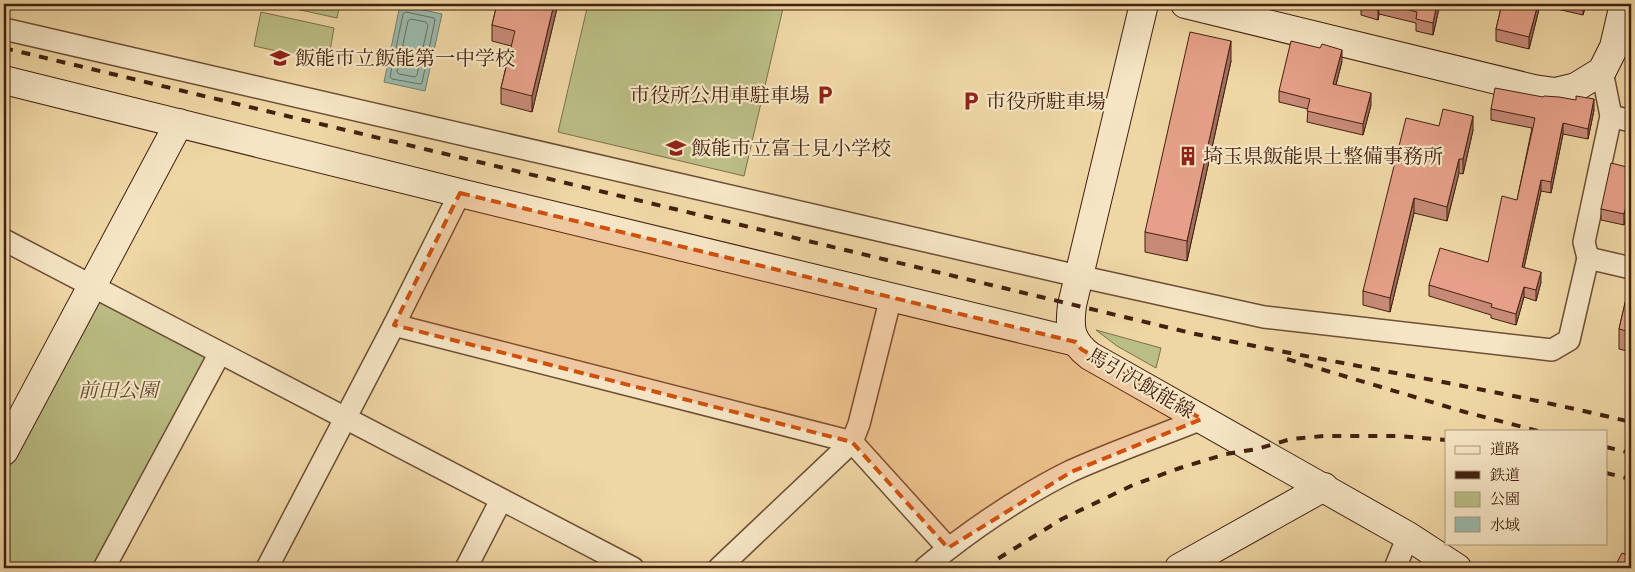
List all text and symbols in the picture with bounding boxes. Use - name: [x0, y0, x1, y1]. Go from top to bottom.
- school or university icon: 飯能市立飯能第一中学校: [269, 47, 291, 69]
- place label: 飯能市立飯能第一中学校: [295, 48, 515, 70]
- parking icon: 市役所公用車駐車場: [814, 84, 836, 106]
- place label: 市役所公用車駐車場: [630, 85, 810, 107]
- parking icon: 市役所駐車場: [960, 90, 982, 112]
- place label: 市役所駐車場: [986, 91, 1106, 113]
- school or university icon: 飯能市立富士見小学校: [665, 137, 687, 159]
- place label: 飯能市立富士見小学校: [691, 138, 891, 160]
- building icon: 埼玉県飯能県土整備事務所: [1177, 145, 1199, 167]
- place label: 埼玉県飯能県土整備事務所: [1203, 146, 1443, 168]
- street label: 馬引沢飯能線: [1083, 344, 1198, 423]
- park label: 前田公園: [78, 380, 161, 402]
- legend: [1445, 430, 1608, 544]
- text: 道路: [1490, 441, 1520, 458]
- text: 鉄道: [1490, 467, 1520, 484]
- text: 公園: [1490, 491, 1520, 508]
- text: 水域: [1490, 517, 1520, 534]

